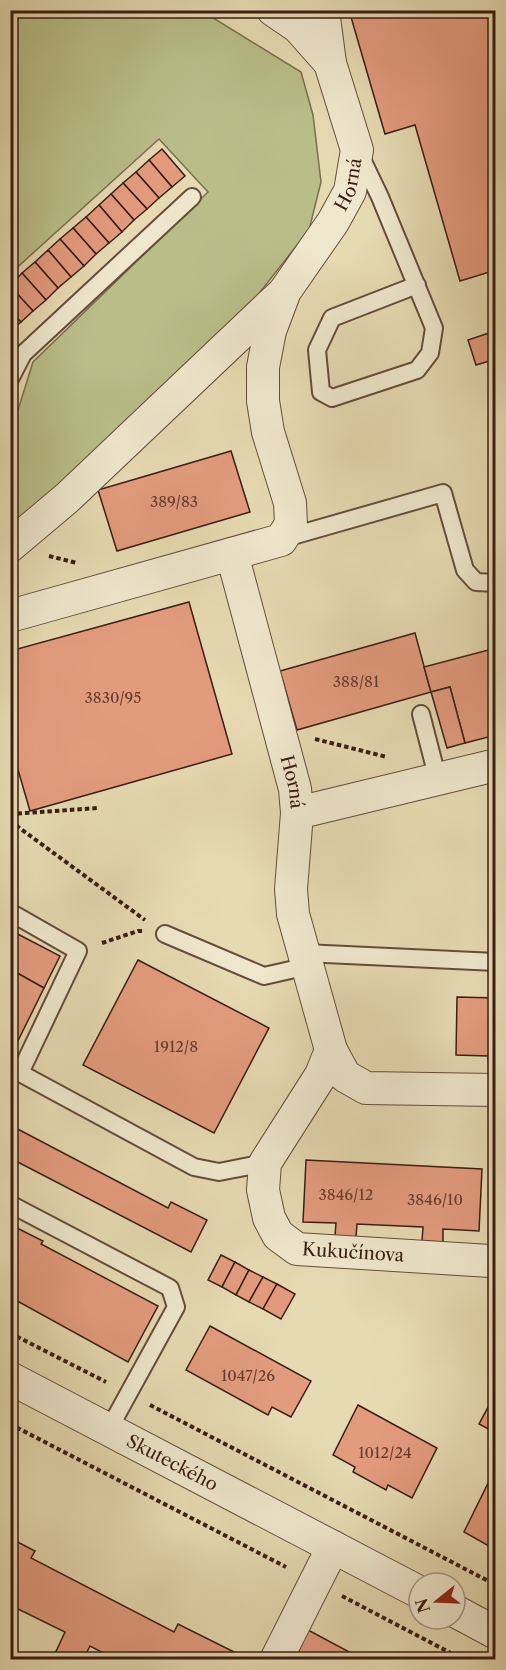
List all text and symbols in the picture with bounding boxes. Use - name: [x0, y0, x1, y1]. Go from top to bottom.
- street label: Horná: [330, 156, 367, 215]
- house number: 389/83: [150, 492, 198, 511]
- house number: 388/81: [333, 672, 380, 691]
- house number: 3830/95: [85, 688, 142, 707]
- street label: Horná: [275, 753, 308, 810]
- house number: 1912/8: [154, 1037, 198, 1056]
- house number: 3846/12: [319, 1185, 373, 1204]
- house number: 3846/10: [407, 1190, 463, 1209]
- street label: Kukučínova: [301, 1238, 405, 1267]
- house number: 1047/26: [221, 1366, 275, 1385]
- street label: Skuteckého: [123, 1430, 222, 1496]
- house number: 1012/24: [358, 1443, 412, 1462]
- north arrow: [407, 1571, 467, 1631]
- text: N: [411, 1596, 434, 1615]

